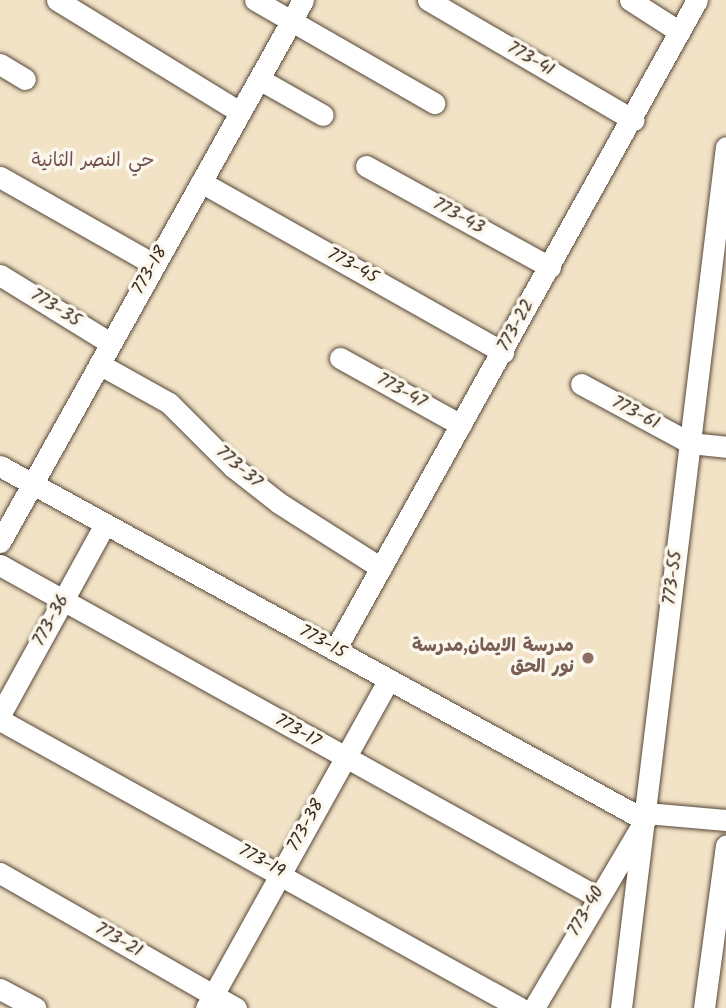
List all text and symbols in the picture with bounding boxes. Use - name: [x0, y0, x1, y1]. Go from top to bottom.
- street label: 773-41: [503, 38, 557, 82]
- district label: حي النصر الثانية: [31, 151, 155, 173]
- street label: 773-43: [429, 194, 487, 240]
- street label: 773-18: [129, 243, 173, 299]
- street label: 773-45: [323, 244, 381, 290]
- street label: 773-35: [26, 285, 84, 333]
- street label: 773-22: [494, 296, 540, 356]
- street label: 773-47: [372, 370, 430, 414]
- street label: 773-61: [608, 393, 662, 435]
- street label: 773-37: [211, 442, 265, 494]
- street label: 773-55: [660, 550, 688, 606]
- street label: 773-36: [29, 592, 75, 650]
- street label: 773-15: [295, 621, 349, 665]
- place label: مدرسة الايمان,مدرسة نور الحق: [412, 637, 574, 680]
- marker: مدرسة الايمان,مدرسة نور الحق: [580, 650, 596, 666]
- street label: 773-17: [270, 710, 324, 754]
- street label: 773-38: [284, 796, 330, 856]
- street label: 773-19: [234, 841, 288, 883]
- street label: 773-40: [564, 883, 610, 941]
- street label: 773-21: [90, 919, 146, 963]

